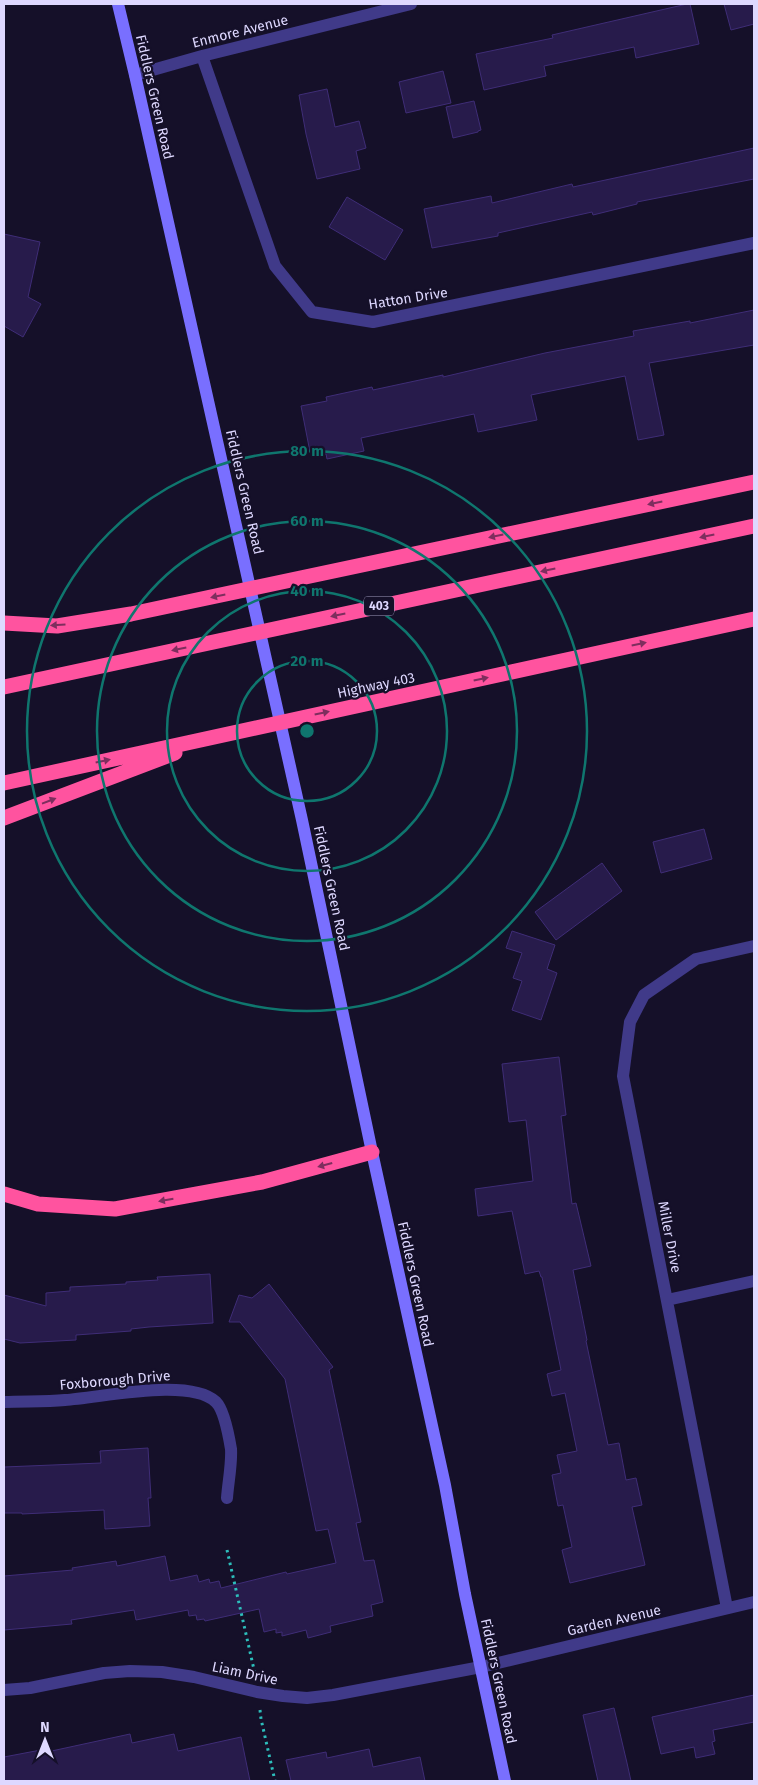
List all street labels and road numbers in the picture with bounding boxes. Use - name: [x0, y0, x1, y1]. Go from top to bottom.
- street label: Enmore Avenue: [190, 11, 290, 52]
- street label: Fiddlers Green Road: [132, 33, 177, 161]
- street label: Hatton Drive: [367, 284, 449, 313]
- street label: Fiddlers Green Road: [222, 428, 267, 556]
- road number: 403: [364, 596, 394, 616]
- street label: Highway 403: [336, 669, 416, 702]
- street label: Fiddlers Green Road: [310, 824, 353, 952]
- street label: Miller Drive: [654, 1200, 685, 1274]
- street label: Fiddlers Green Road: [394, 1220, 437, 1348]
- street label: Foxborough Drive: [59, 1367, 171, 1394]
- street label: Garden Avenue: [566, 1601, 663, 1640]
- street label: Fiddlers Green Road: [477, 1617, 520, 1745]
- street label: Liam Drive: [210, 1658, 279, 1689]

